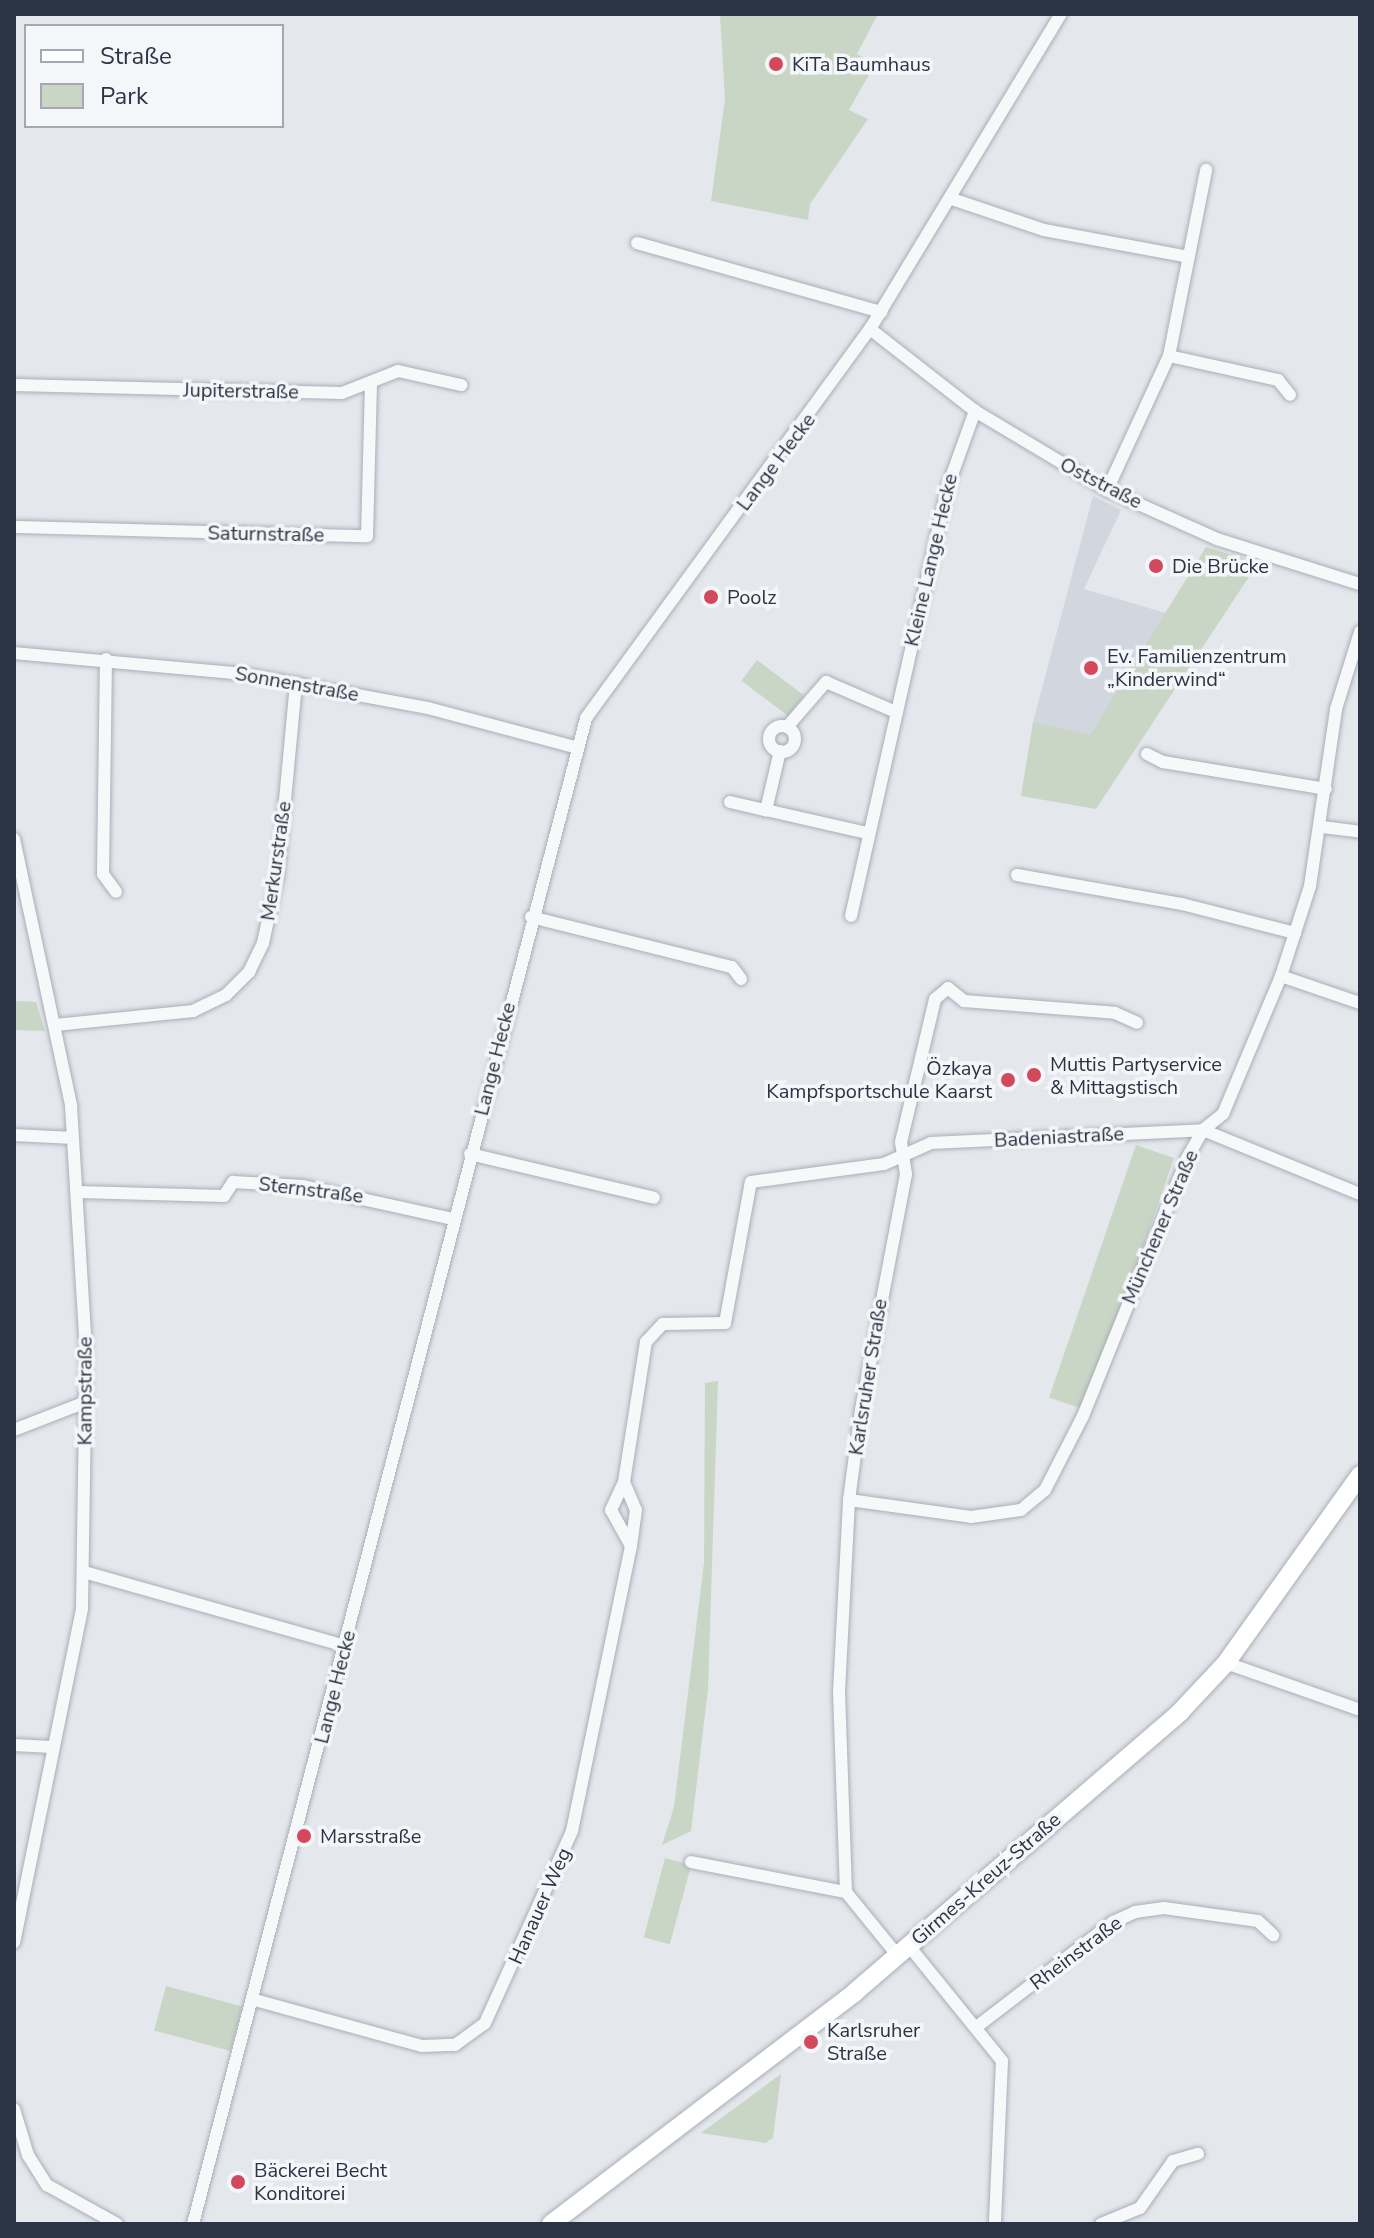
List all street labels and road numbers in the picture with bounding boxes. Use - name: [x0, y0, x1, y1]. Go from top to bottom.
- street label: Jupiterstraße: [183, 378, 299, 404]
- street label: Lange Hecke: [732, 409, 820, 515]
- street label: Oststraße: [1056, 452, 1146, 514]
- street label: Kleine Lange Hecke: [899, 471, 963, 649]
- street label: Saturnstraße: [207, 521, 325, 547]
- street label: Sonnenstraße: [233, 661, 361, 707]
- street label: Merkurstraße: [256, 800, 296, 922]
- street label: Lange Hecke: [469, 1000, 521, 1118]
- street label: Badeniastraße: [993, 1122, 1125, 1152]
- street label: Münchener Straße: [1117, 1146, 1203, 1308]
- street label: Sternstraße: [257, 1172, 365, 1208]
- street label: Karlsruher Straße: [844, 1297, 892, 1457]
- street label: Kampstraße: [73, 1337, 97, 1445]
- street label: Lange Hecke: [309, 1628, 361, 1746]
- street label: Girmes-Kreuz-Straße: [906, 1808, 1066, 1950]
- street label: Hanauer Weg: [504, 1844, 576, 1968]
- street label: Rheinstraße: [1025, 1911, 1127, 1995]

